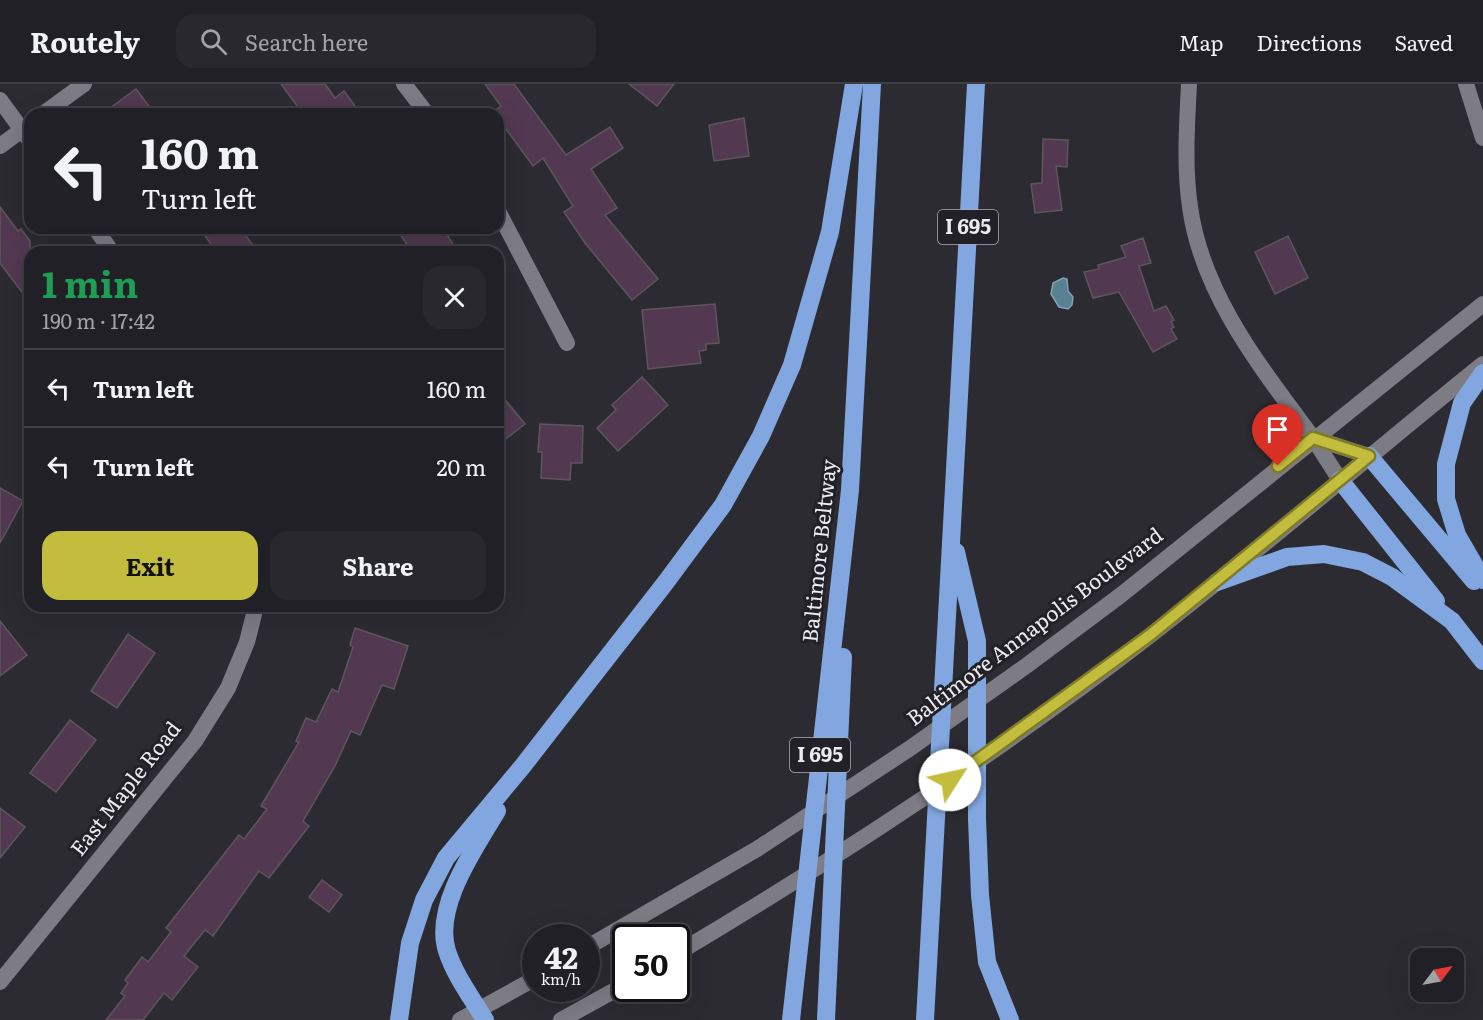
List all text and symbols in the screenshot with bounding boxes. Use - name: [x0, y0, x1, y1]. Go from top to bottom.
- search box: [176, 14, 596, 68]
- text: Routely: [30, 20, 140, 62]
- icon: search: [197, 25, 230, 58]
- text: Search here: [245, 25, 368, 58]
- text: Map: [1179, 26, 1224, 57]
- text: Directions: [1257, 26, 1362, 57]
- text: Saved: [1395, 26, 1453, 57]
- text: 160 m: [141, 120, 259, 182]
- icon: left: [42, 132, 120, 210]
- text: Turn left: [141, 177, 256, 217]
- road number: I 695: [938, 210, 998, 244]
- text: 1 min: [42, 256, 138, 309]
- button: close: [423, 266, 486, 329]
- text: 190 m · 17:42: [42, 305, 155, 335]
- icon: left: [42, 372, 75, 405]
- text: Turn left: [93, 372, 194, 405]
- text: 160 m: [427, 372, 486, 405]
- pin: [1252, 404, 1303, 466]
- icon: arrive: [1261, 413, 1294, 446]
- icon: left: [42, 450, 75, 483]
- text: Turn left: [93, 450, 194, 483]
- text: 20 m: [436, 450, 486, 483]
- street label: Baltimore Beltway: [792, 457, 843, 644]
- street label: Baltimore Annapolis Boulevard: [899, 518, 1168, 732]
- button: Exit: [42, 531, 258, 600]
- button: Share: [270, 531, 486, 600]
- street label: East Maple Road: [61, 713, 187, 862]
- road number: I 695: [790, 738, 850, 772]
- position arrow: [918, 748, 982, 812]
- speed limit sign: 50: [612, 924, 690, 1002]
- text: 42: [544, 934, 578, 978]
- north arrow: [1410, 948, 1464, 1002]
- map controls: [1410, 948, 1464, 1002]
- text: km/h: [541, 967, 581, 990]

